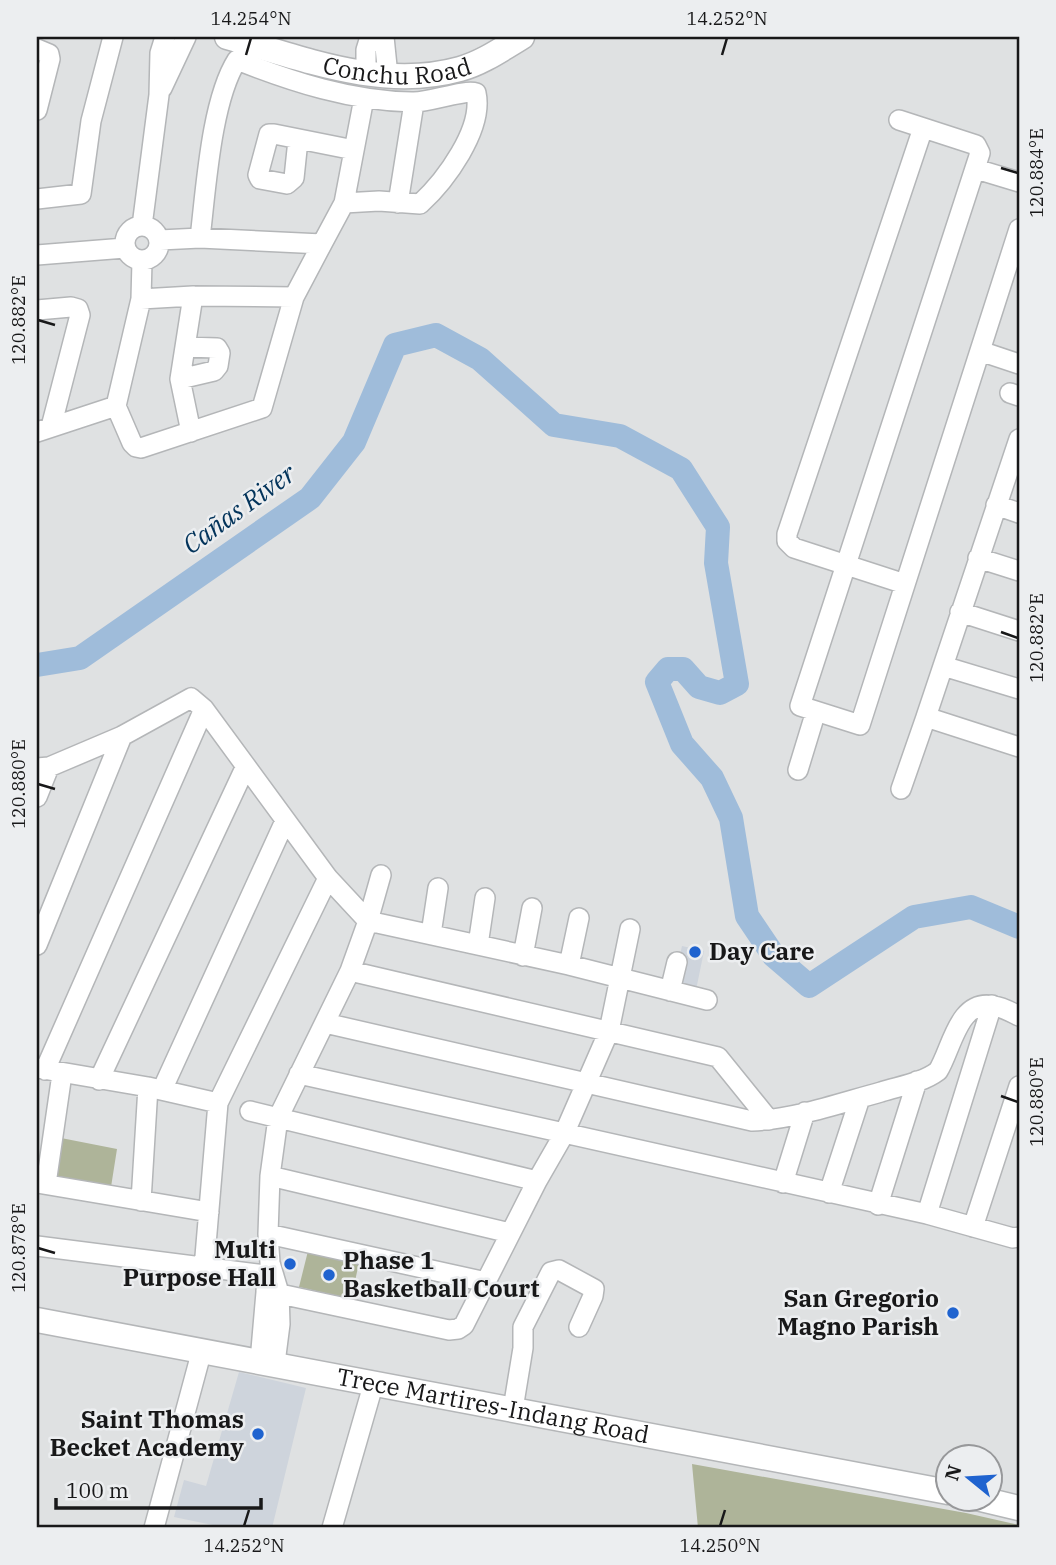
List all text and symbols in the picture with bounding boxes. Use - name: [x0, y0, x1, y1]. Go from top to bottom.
- text: 14.254°N: [210, 7, 292, 30]
- text: 14.252°N: [686, 7, 768, 30]
- street label: Conchu Road: [320, 48, 475, 91]
- text: 120.884°E: [1025, 128, 1048, 218]
- text: 120.882°E: [7, 275, 30, 365]
- water label: Cañas River: [175, 455, 302, 561]
- text: 120.882°E: [1025, 593, 1048, 683]
- text: 120.880°E: [7, 739, 30, 829]
- place label: Day Care: [709, 935, 815, 967]
- marker: Day Care: [687, 944, 703, 960]
- text: 120.880°E: [1025, 1057, 1048, 1147]
- text: 120.878°E: [7, 1203, 30, 1293]
- place label: Multi Purpose Hall: [123, 1233, 276, 1293]
- place label: Phase 1 Basketball Court: [343, 1244, 539, 1304]
- marker: Multi Purpose Hall: [282, 1256, 298, 1272]
- marker: Phase 1 Basketball Court: [321, 1267, 337, 1283]
- place label: San Gregorio Magno Parish: [777, 1282, 939, 1342]
- marker: San Gregorio Magno Parish: [945, 1305, 961, 1321]
- street label: Trece Martires-Indang Road: [334, 1360, 652, 1450]
- place label: Saint Thomas Becket Academy: [50, 1403, 244, 1463]
- marker: Saint Thomas Becket Academy: [250, 1426, 266, 1442]
- north arrow: [934, 1442, 1004, 1512]
- text: N: [939, 1462, 967, 1484]
- scale bar: [56, 1467, 261, 1511]
- text: 100 m: [66, 1476, 129, 1504]
- text: 14.252°N: [203, 1534, 285, 1557]
- text: 14.250°N: [679, 1534, 761, 1557]

